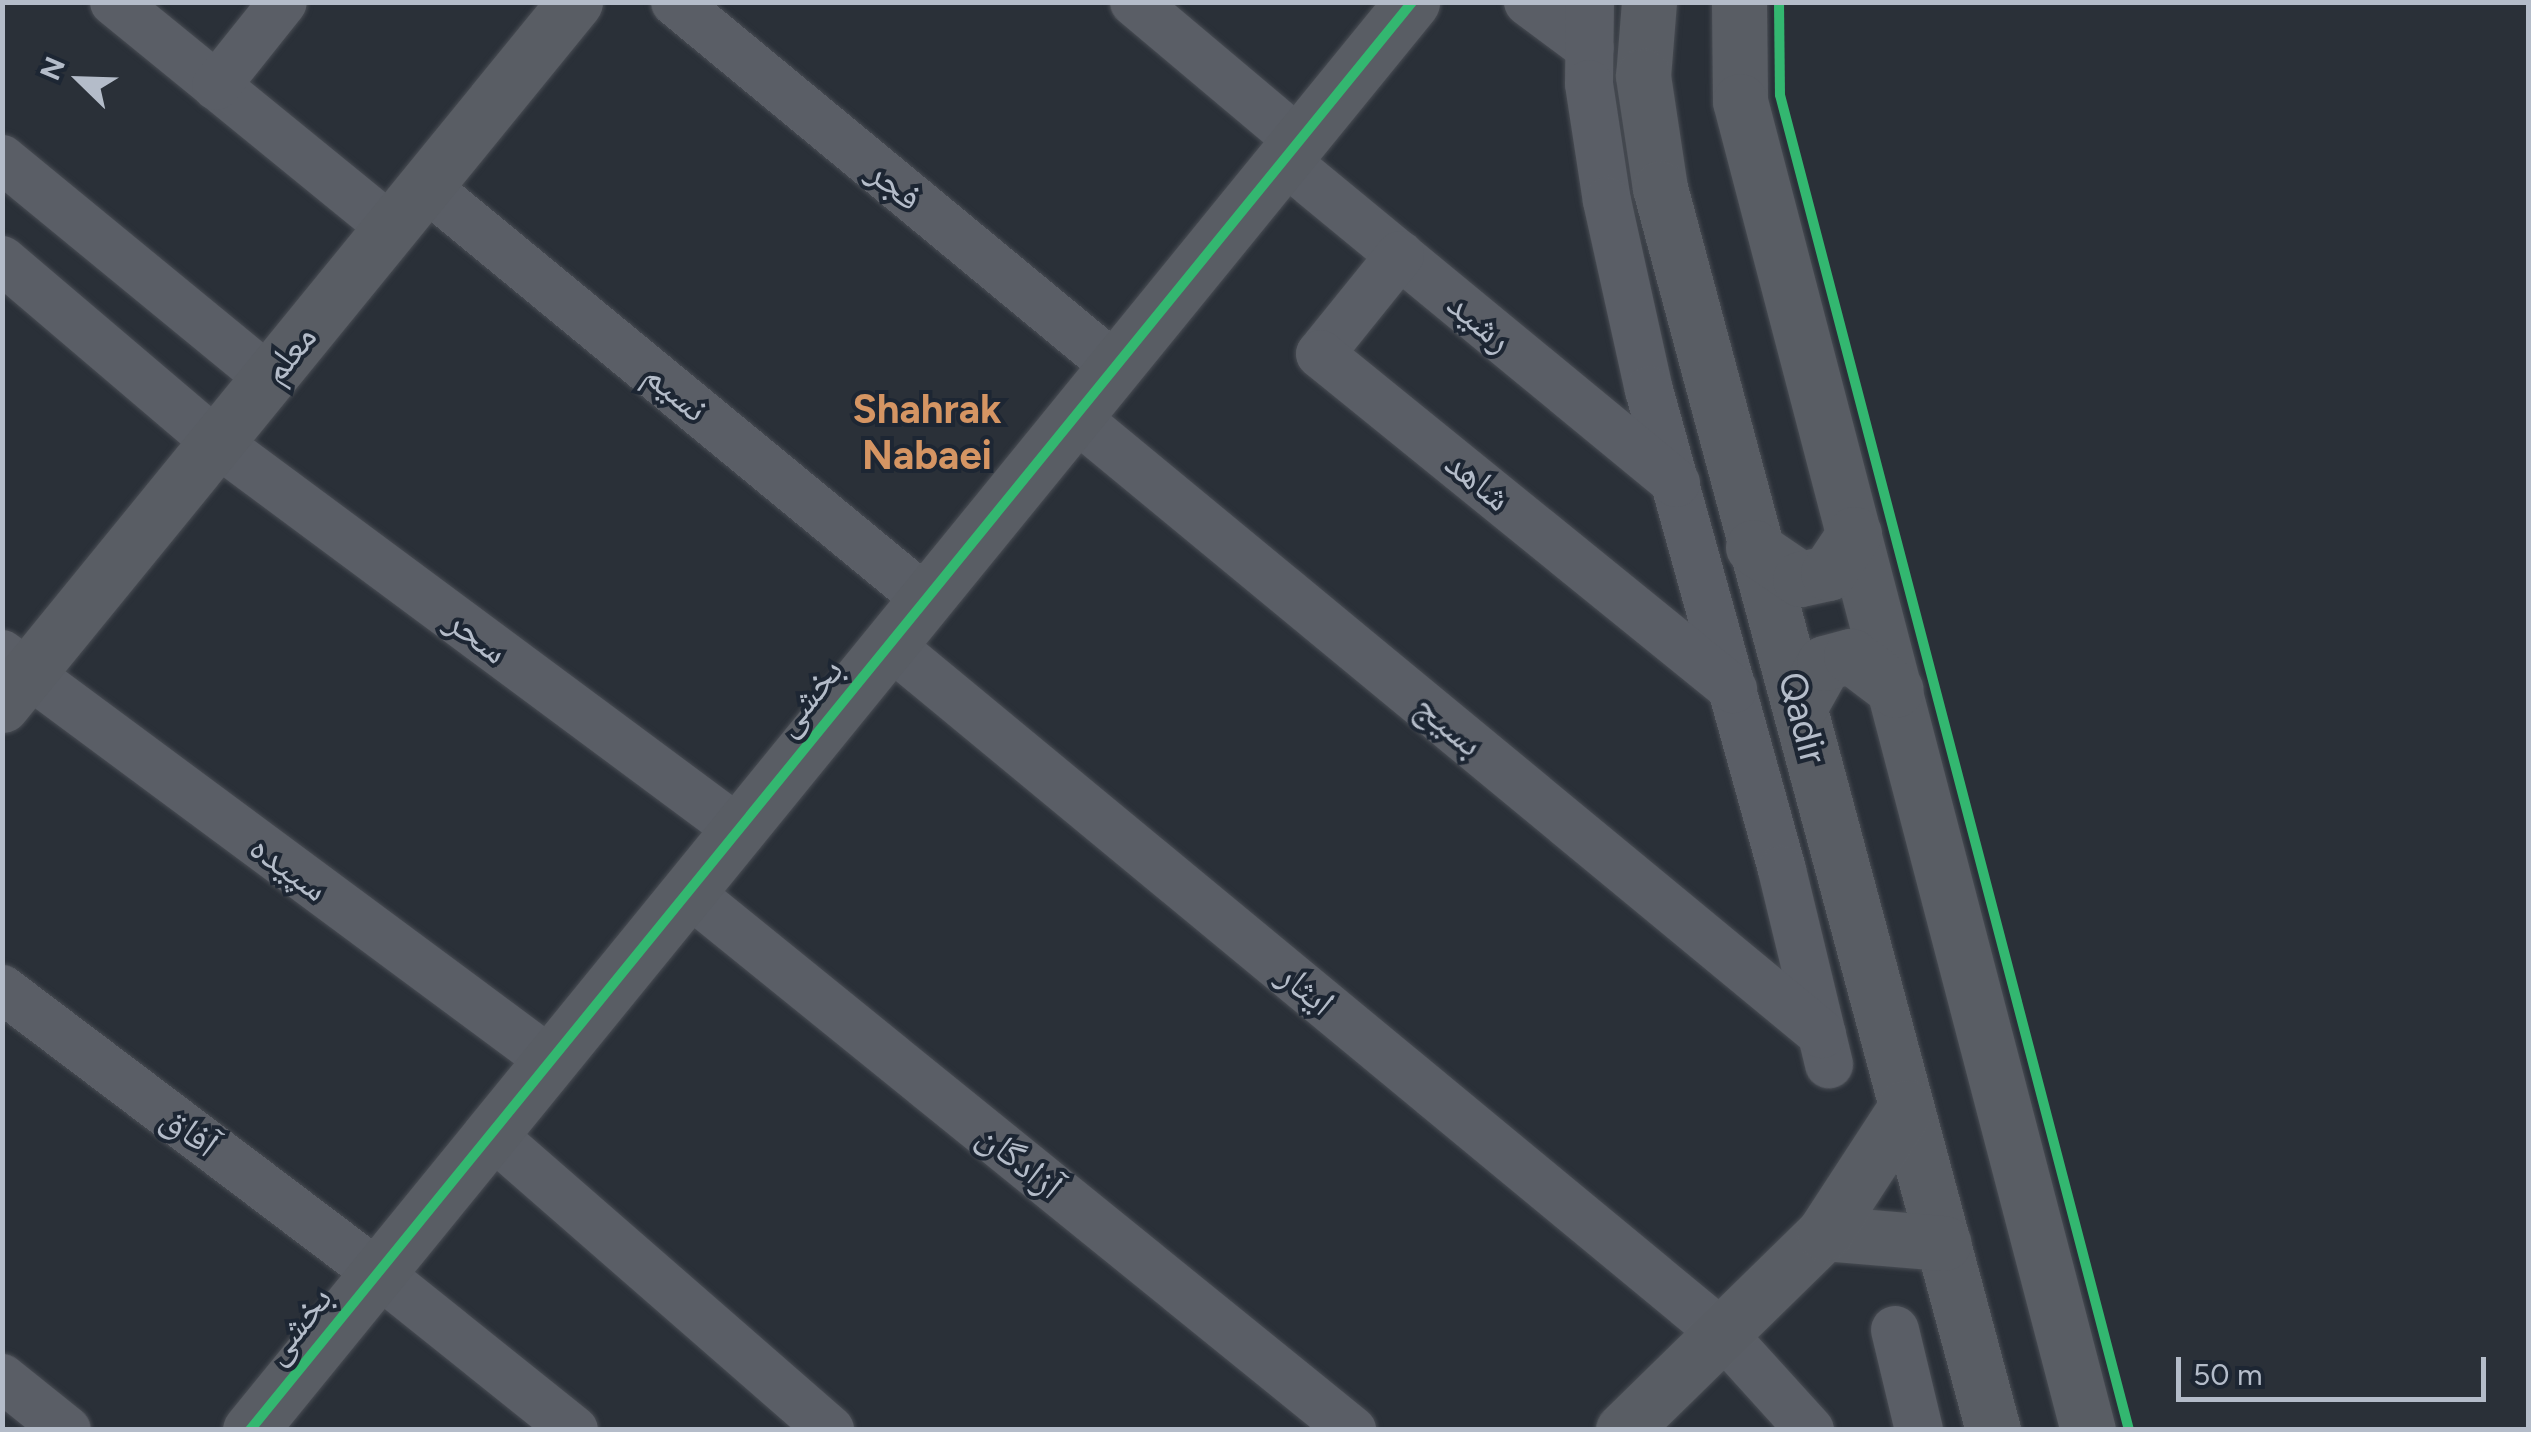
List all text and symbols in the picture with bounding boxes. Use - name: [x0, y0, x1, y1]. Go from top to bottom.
- north arrow: [30, 30, 130, 130]
- text: N: [33, 52, 72, 85]
- street label: فجر: [859, 149, 931, 221]
- street label: رشید: [1438, 282, 1522, 362]
- street label: معلم: [252, 315, 326, 393]
- street label: نسیم: [635, 352, 717, 432]
- district label: Shahrak Nabaei: [852, 385, 1002, 479]
- street label: شاهد: [1436, 441, 1520, 521]
- street label: سحر: [437, 598, 517, 674]
- street label: بخشی: [763, 649, 853, 745]
- street label: Qadir: [1768, 667, 1836, 769]
- street label: بسیج: [1406, 684, 1492, 766]
- street label: سپیده: [241, 824, 337, 912]
- street label: ایثار: [1268, 952, 1344, 1026]
- street label: آفاق: [153, 1095, 227, 1167]
- street label: آزادگان: [968, 1113, 1072, 1209]
- street label: بخشی: [252, 1277, 342, 1373]
- scale bar: [2181, 1337, 2491, 1399]
- text: 50 m: [2193, 1356, 2262, 1393]

